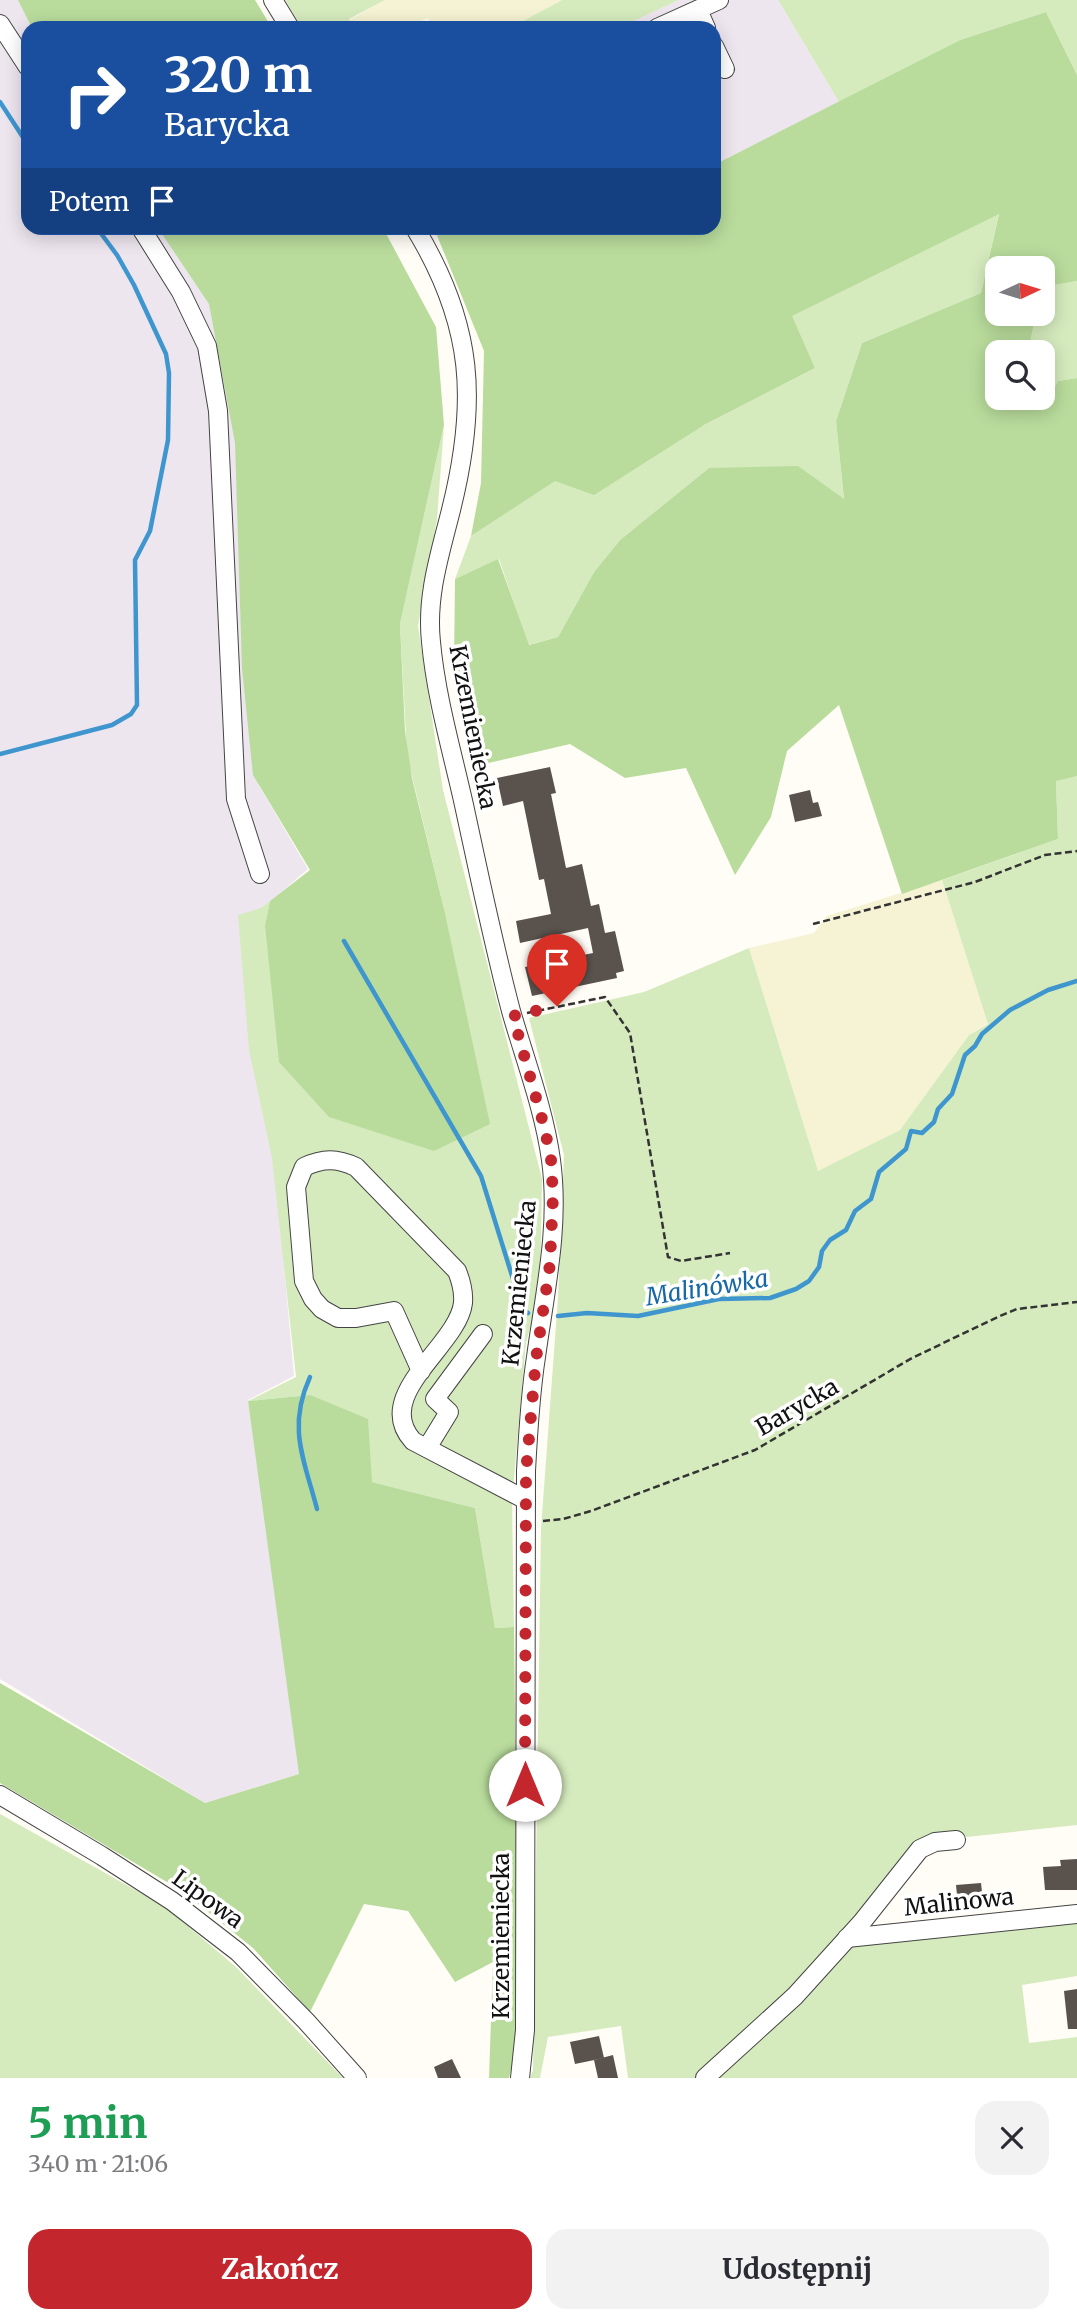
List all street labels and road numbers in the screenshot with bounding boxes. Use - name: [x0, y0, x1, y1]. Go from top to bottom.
- street label: Krzemieniecka: [443, 642, 504, 811]
- street label: Krzemieniecka: [495, 1199, 542, 1367]
- street label: Barycka: [750, 1371, 843, 1442]
- street label: Krzemieniecka: [486, 1853, 515, 2019]
- street label: Lipowa: [167, 1863, 250, 1934]
- street label: Malinowa: [903, 1881, 1015, 1922]

